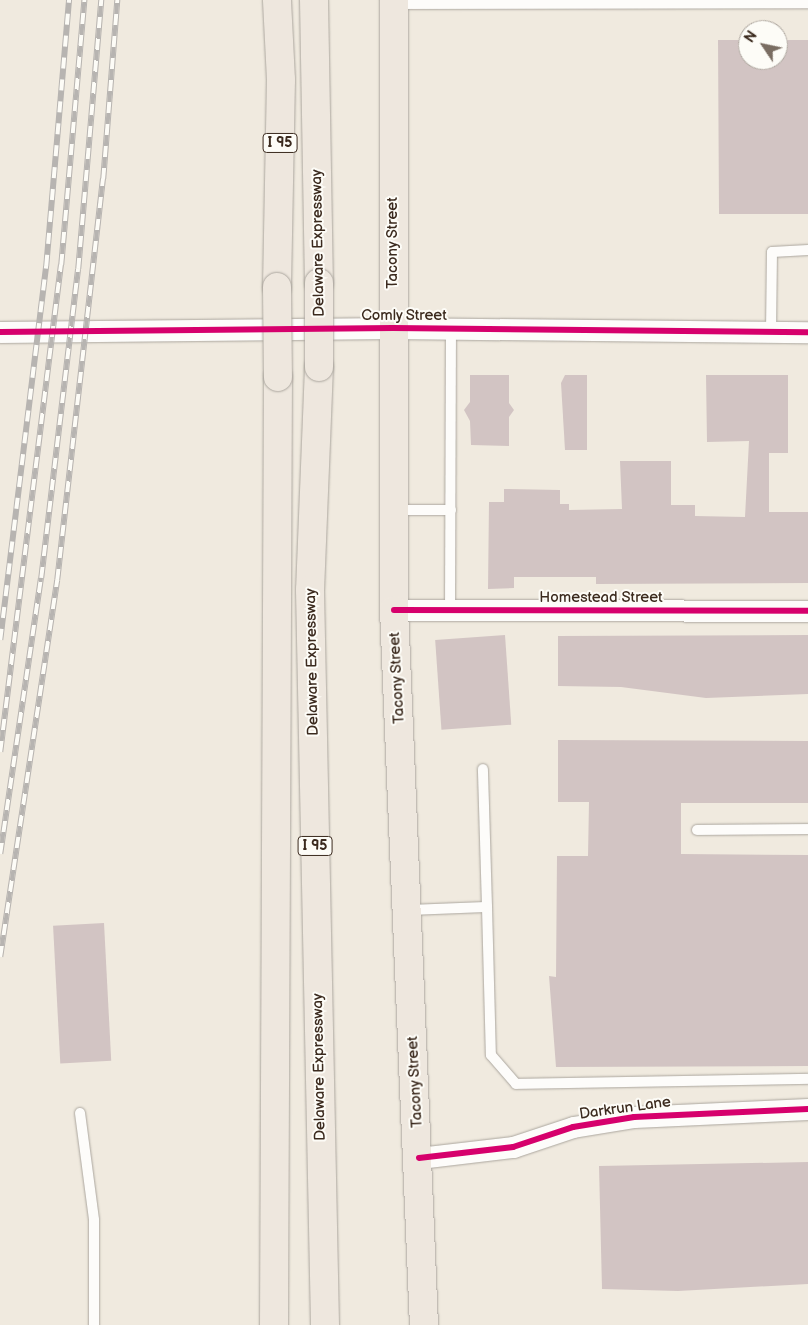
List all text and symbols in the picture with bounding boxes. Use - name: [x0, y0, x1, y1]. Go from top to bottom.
- north arrow: [738, 20, 788, 70]
- text: N: [741, 28, 761, 46]
- road number: I 95: [262, 132, 298, 154]
- street label: Delaware Expressway: [308, 169, 328, 317]
- street label: Tacony Street: [384, 197, 402, 289]
- street label: Comly Street: [361, 307, 447, 325]
- street label: Delaware Expressway: [302, 588, 322, 736]
- street label: Homestead Street: [539, 589, 663, 607]
- street label: Tacony Street: [386, 631, 408, 725]
- road number: I 95: [298, 834, 332, 858]
- street label: Delaware Expressway: [309, 993, 329, 1141]
- street label: Tacony Street: [404, 1035, 426, 1129]
- street label: Darkrun Lane: [578, 1093, 672, 1123]

